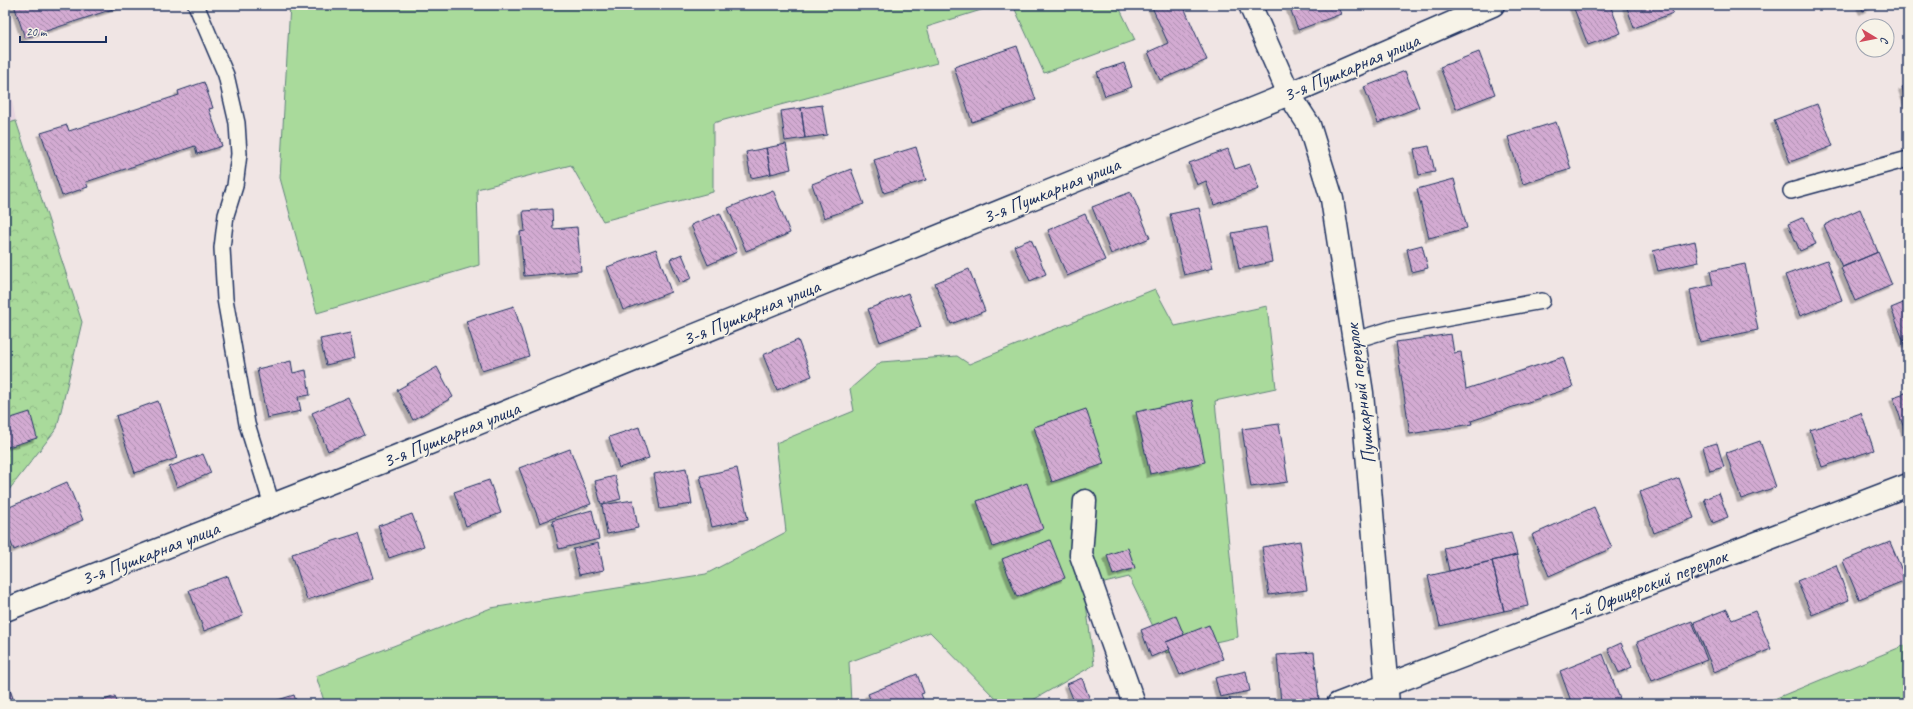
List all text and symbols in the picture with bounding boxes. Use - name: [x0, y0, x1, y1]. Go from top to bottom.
- scale bar: [20, 18, 106, 44]
- north arrow: [1855, 18, 1895, 58]
- text: 20 m: [26, 24, 48, 40]
- street label: 3-я Пушкарная улица: [1279, 27, 1425, 107]
- text: С: [1877, 36, 1892, 45]
- street label: 3-я Пушкарная улица: [979, 151, 1125, 229]
- street label: 3-я Пушкарная улица: [679, 273, 825, 351]
- street label: Пушкарный переулок: [1339, 321, 1381, 465]
- street label: 3-я Пушкарная улица: [379, 395, 525, 473]
- street label: 3-я Пушкарная улица: [78, 515, 224, 591]
- street label: 1-й Офицерский переулок: [1564, 543, 1732, 627]

